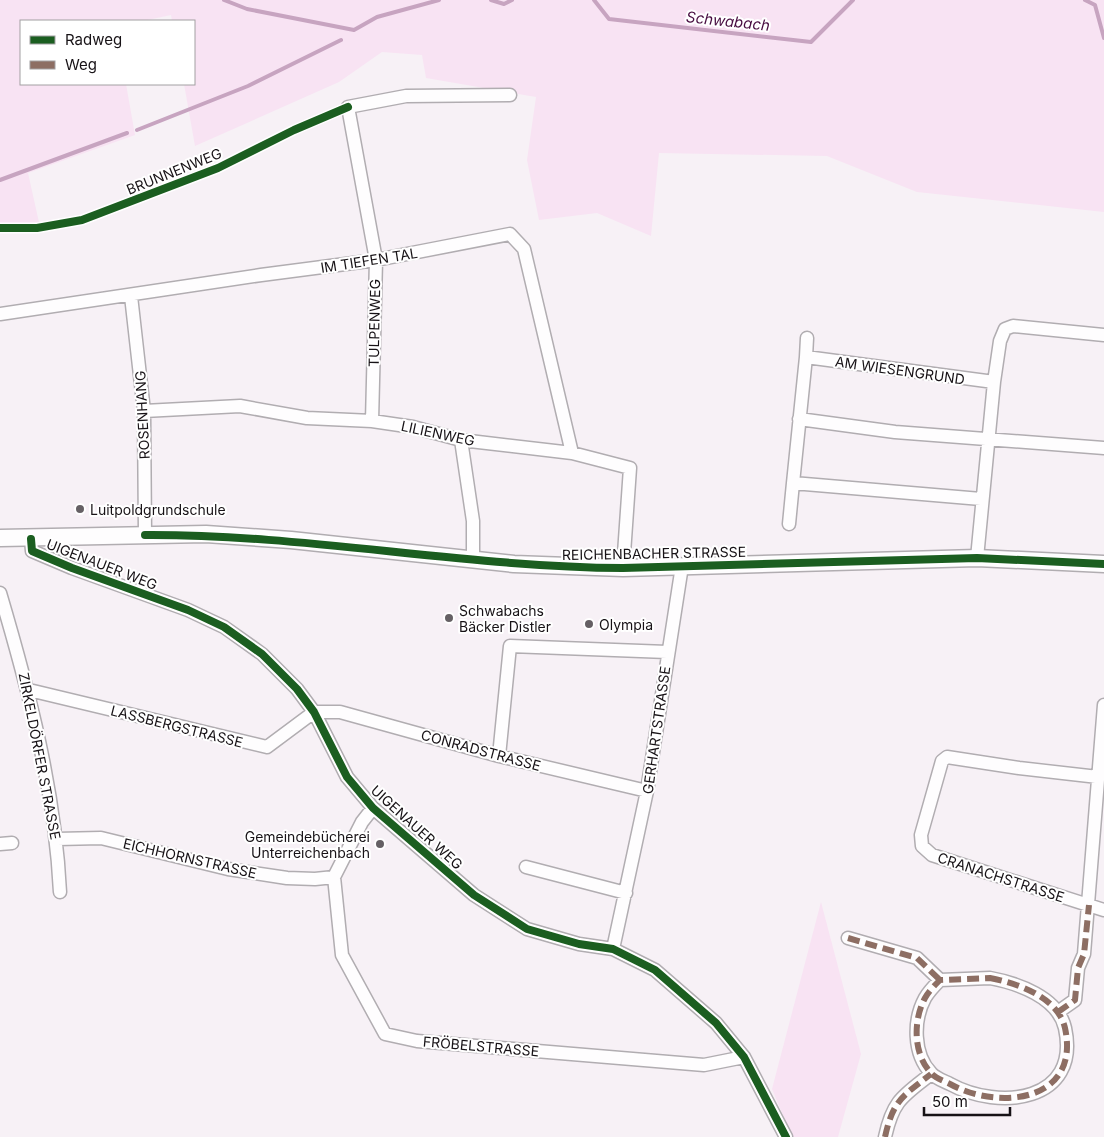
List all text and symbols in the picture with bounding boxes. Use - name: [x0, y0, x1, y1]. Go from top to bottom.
- water label: Schwabach: [685, 7, 771, 35]
- legend: [20, 20, 195, 85]
- text: Radweg: [65, 30, 122, 49]
- text: Weg: [65, 55, 97, 74]
- street label: BRUNNENWEG: [124, 144, 224, 198]
- street label: IM TIEFEN TAL: [319, 244, 419, 276]
- street label: TULPENWEG: [365, 279, 383, 367]
- street label: AM WIESENGRUND: [834, 352, 966, 388]
- street label: ROSENHANG: [131, 370, 153, 460]
- street label: LILIENWEG: [400, 417, 476, 449]
- place label: Luitpoldgrundschule: [90, 501, 226, 518]
- marker: Luitpoldgrundschule: [74, 503, 86, 515]
- street label: UIGENAUER WEG: [44, 535, 160, 593]
- street label: REICHENBACHER STRASSE: [562, 543, 746, 563]
- place label: Schwabachs Bäcker Distler: [459, 602, 551, 635]
- marker: Schwabachs Bäcker Distler: [443, 612, 455, 624]
- place label: Olympia: [599, 616, 653, 633]
- marker: Olympia: [583, 618, 595, 630]
- street label: GERHARTSTRASSE: [639, 665, 673, 795]
- street label: ZIRKELDÖRFER STRASSE: [15, 671, 65, 841]
- street label: LASSBERGSTRASSE: [109, 701, 245, 751]
- street label: CONRADSTRASSE: [419, 726, 543, 774]
- street label: UIGENAUER WEG: [368, 781, 466, 873]
- place label: Gemeindebücherei Unterreichenbach: [245, 828, 370, 861]
- street label: EICHHORNSTRASSE: [122, 834, 258, 882]
- marker: Gemeindebücherei Unterreichenbach: [374, 838, 386, 850]
- street label: CRANACHSTRASSE: [935, 848, 1067, 906]
- street label: FRÖBELSTRASSE: [422, 1032, 540, 1060]
- scale bar: [924, 1084, 1010, 1116]
- text: 50 m: [932, 1092, 968, 1111]

